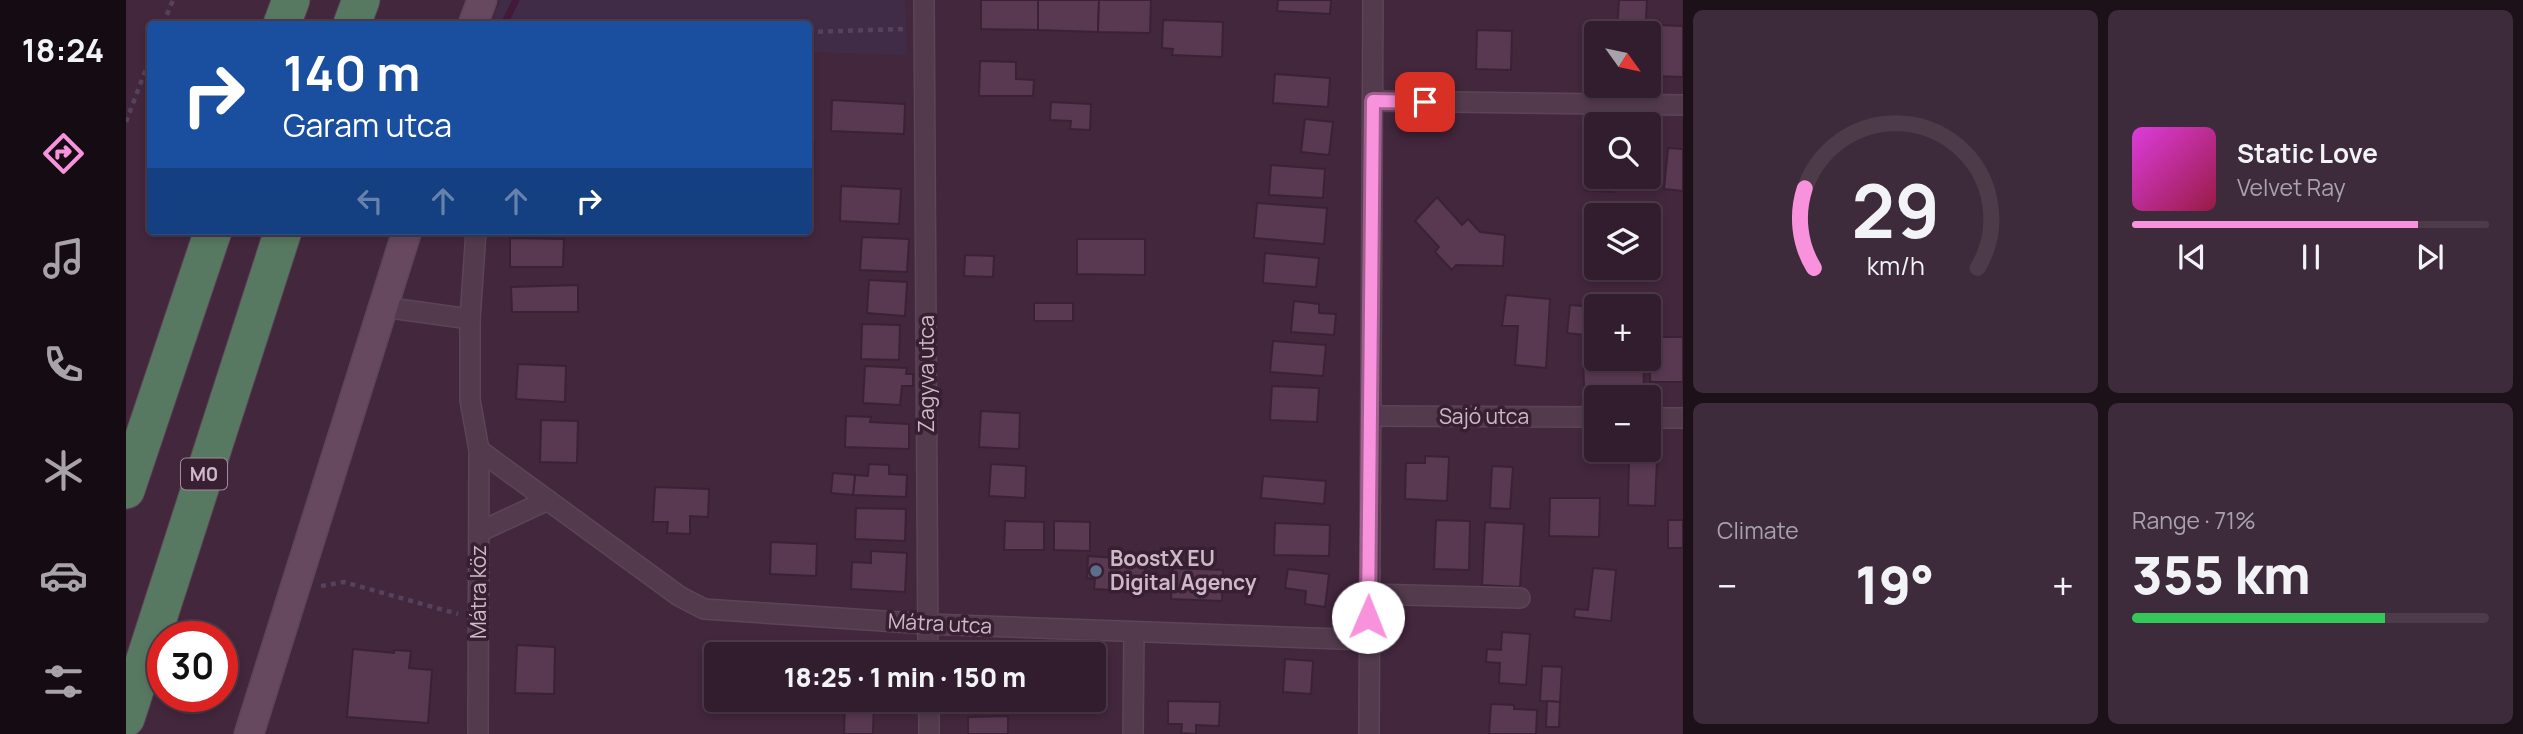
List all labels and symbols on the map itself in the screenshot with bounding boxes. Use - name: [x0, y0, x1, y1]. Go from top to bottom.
- north arrow: [1584, 21, 1661, 98]
- pin: [1395, 72, 1455, 132]
- street label: Zagyva utca: [912, 315, 940, 433]
- street label: Sajó utca: [1439, 402, 1529, 430]
- road number: M0: [181, 458, 227, 489]
- place label: BoostX EU Digital Agency: [1110, 544, 1257, 596]
- street label: Mátra köz: [464, 545, 492, 639]
- marker: BoostX EU Digital Agency: [1088, 563, 1104, 579]
- position arrow: [1331, 580, 1405, 654]
- street label: Mátra utca: [887, 606, 993, 640]
- speed limit sign: 30: [147, 621, 238, 712]

